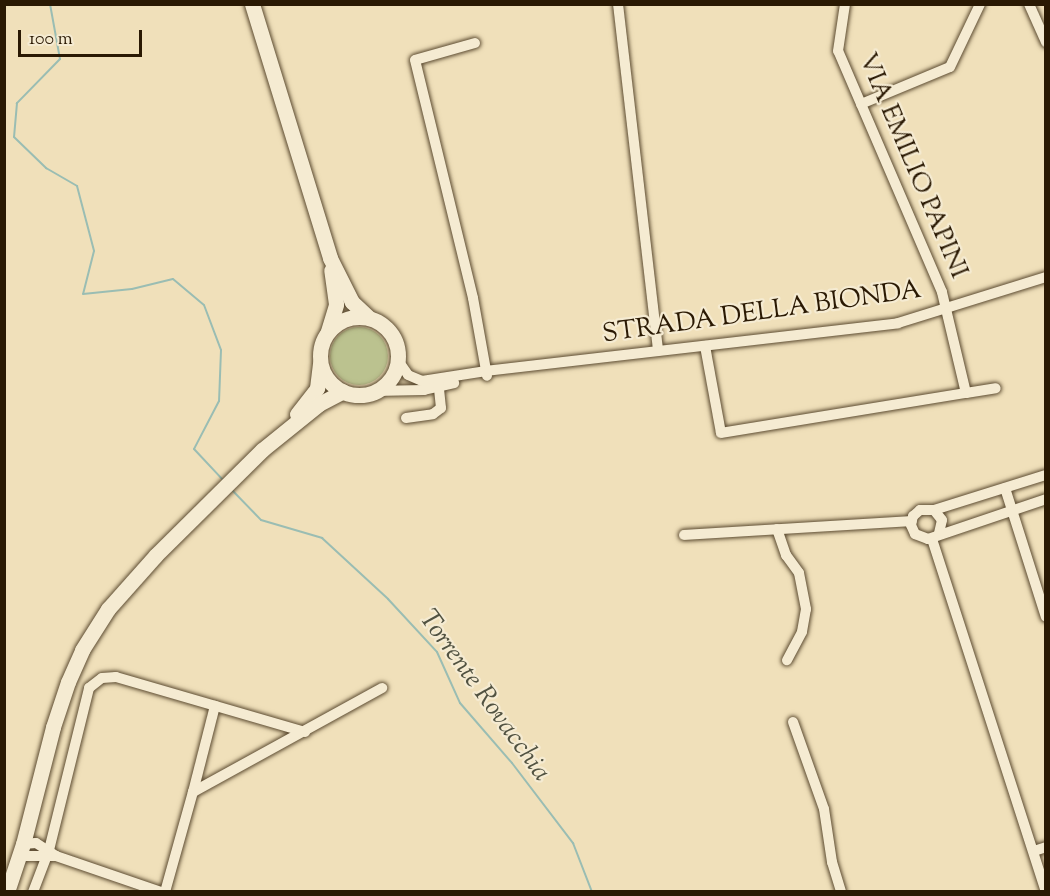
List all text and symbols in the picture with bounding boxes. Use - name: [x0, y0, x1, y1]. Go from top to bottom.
- scale bar: [21, 18, 146, 56]
- text: 100 m: [29, 27, 73, 53]
- street label: VIA EMILIO PAPINI: [850, 48, 974, 284]
- street label: STRADA DELLA BIONDA: [601, 275, 923, 351]
- water label: Torrente Rovacchia: [411, 604, 557, 788]

